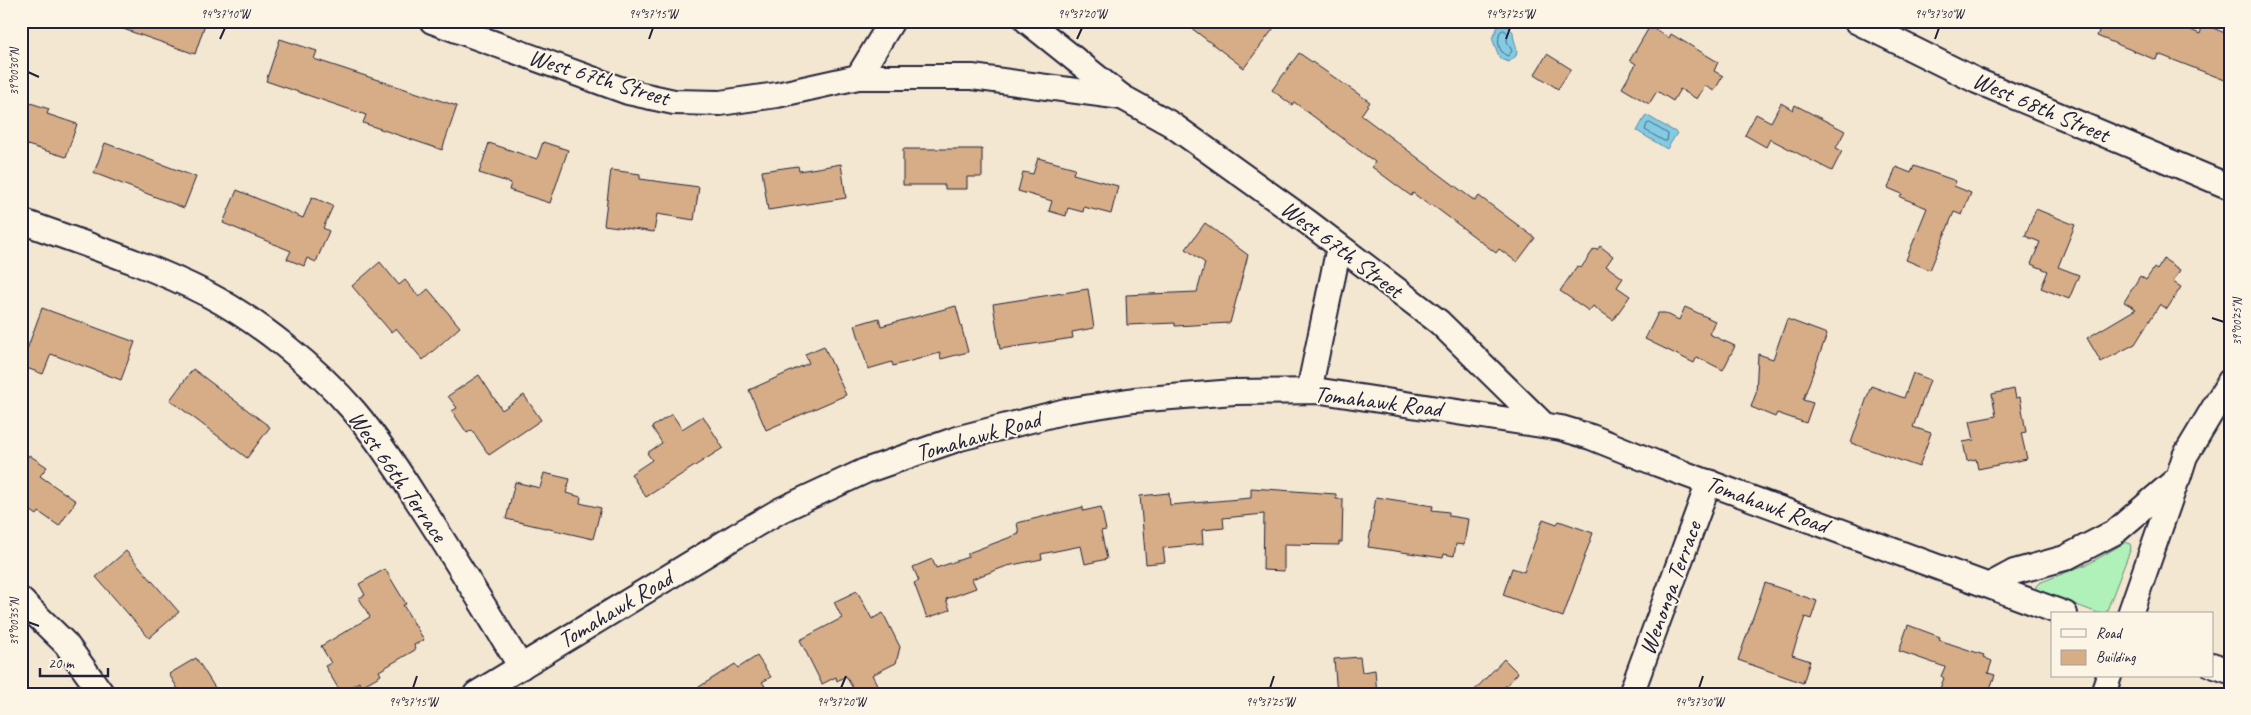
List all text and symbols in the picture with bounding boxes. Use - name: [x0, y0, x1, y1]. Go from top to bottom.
- text: 94°37'10"W: [201, 6, 252, 22]
- text: 94°37'15"W: [629, 6, 680, 22]
- text: 94°37'20"W: [1058, 6, 1109, 22]
- text: 94°37'25"W: [1486, 6, 1537, 22]
- text: 94°37'30"W: [1915, 6, 1966, 22]
- street label: West 67th Street: [525, 41, 675, 113]
- text: 39°00'30"N: [6, 47, 22, 96]
- street label: West 68th Street: [1968, 65, 2116, 150]
- street label: West 67th Street: [1275, 193, 1411, 306]
- text: 39°00'25"N: [2229, 297, 2245, 346]
- street label: Tomahawk Road: [1313, 378, 1447, 424]
- street label: Tomahawk Road: [912, 403, 1047, 468]
- street label: West 66th Terrace: [342, 405, 456, 549]
- street label: Tomahawk Road: [1702, 468, 1836, 541]
- street label: Wenonga Terrace: [1632, 515, 1709, 659]
- street label: Tomahawk Road: [552, 561, 681, 655]
- text: 39°00'35"N: [6, 597, 22, 646]
- legend: [2051, 612, 2214, 678]
- text: Road: [2096, 624, 2123, 643]
- scale bar: [40, 645, 108, 677]
- text: Building: [2096, 648, 2136, 667]
- text: 20 m: [48, 654, 75, 673]
- text: 94°37'15"W: [389, 694, 440, 710]
- text: 94°37'20"W: [817, 694, 868, 710]
- text: 94°37'25"W: [1246, 694, 1297, 710]
- text: 94°37'30"W: [1675, 694, 1726, 710]

